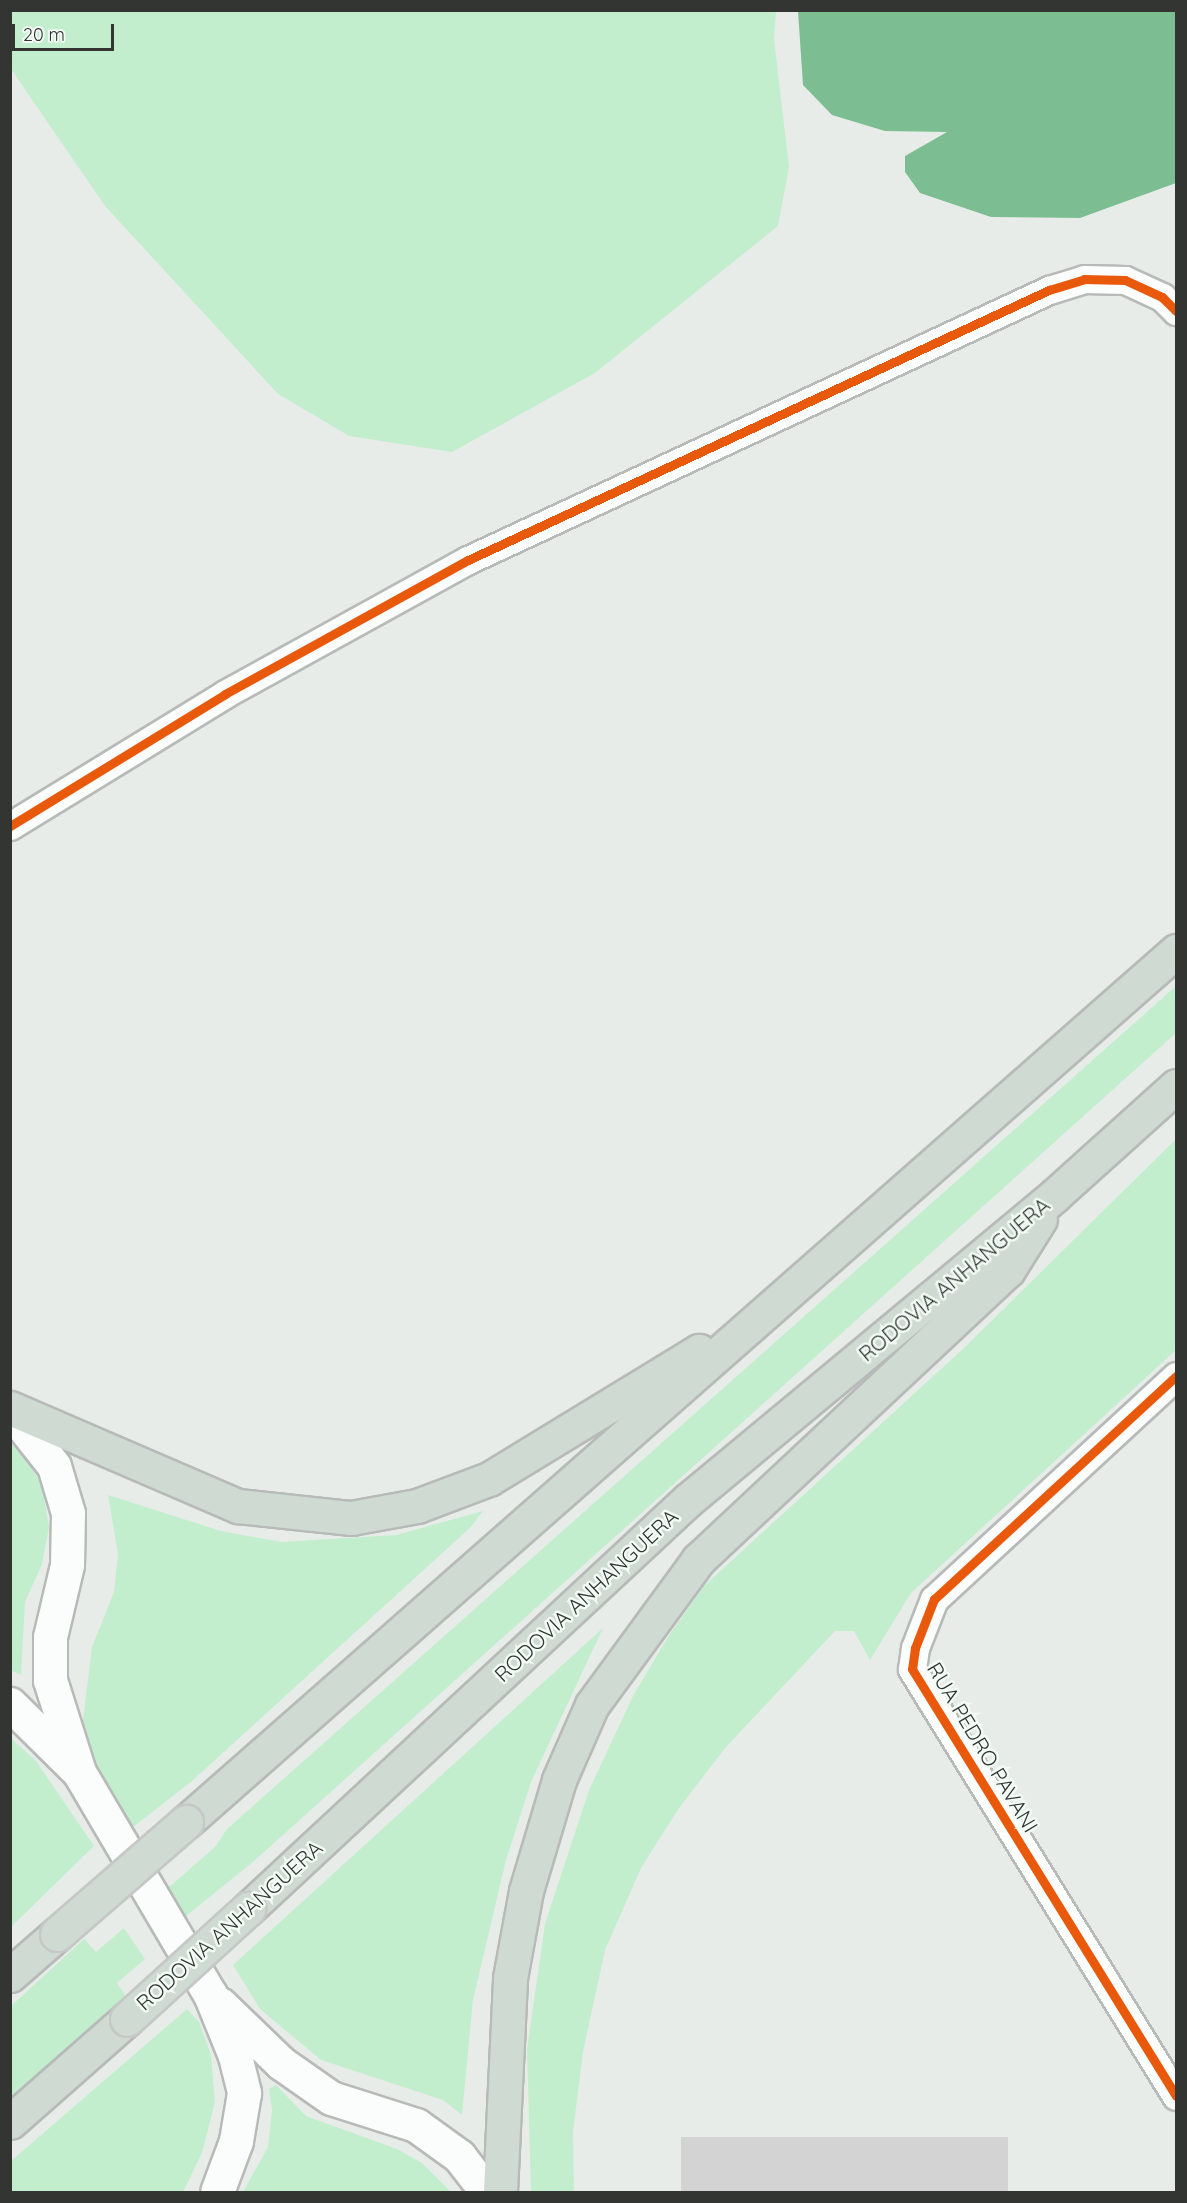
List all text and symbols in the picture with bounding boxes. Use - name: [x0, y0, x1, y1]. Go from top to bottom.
- scale bar: [15, 12, 117, 50]
- text: 20 m: [23, 23, 65, 46]
- street label: RODOVIA ANHANGUERA: [853, 1192, 1055, 1366]
- street label: RODOVIA ANHANGUERA: [489, 1503, 683, 1687]
- street label: RUA PEDRO PAVANI: [922, 1657, 1044, 1837]
- street label: RODOVIA ANHANGUERA: [131, 1835, 327, 2015]

